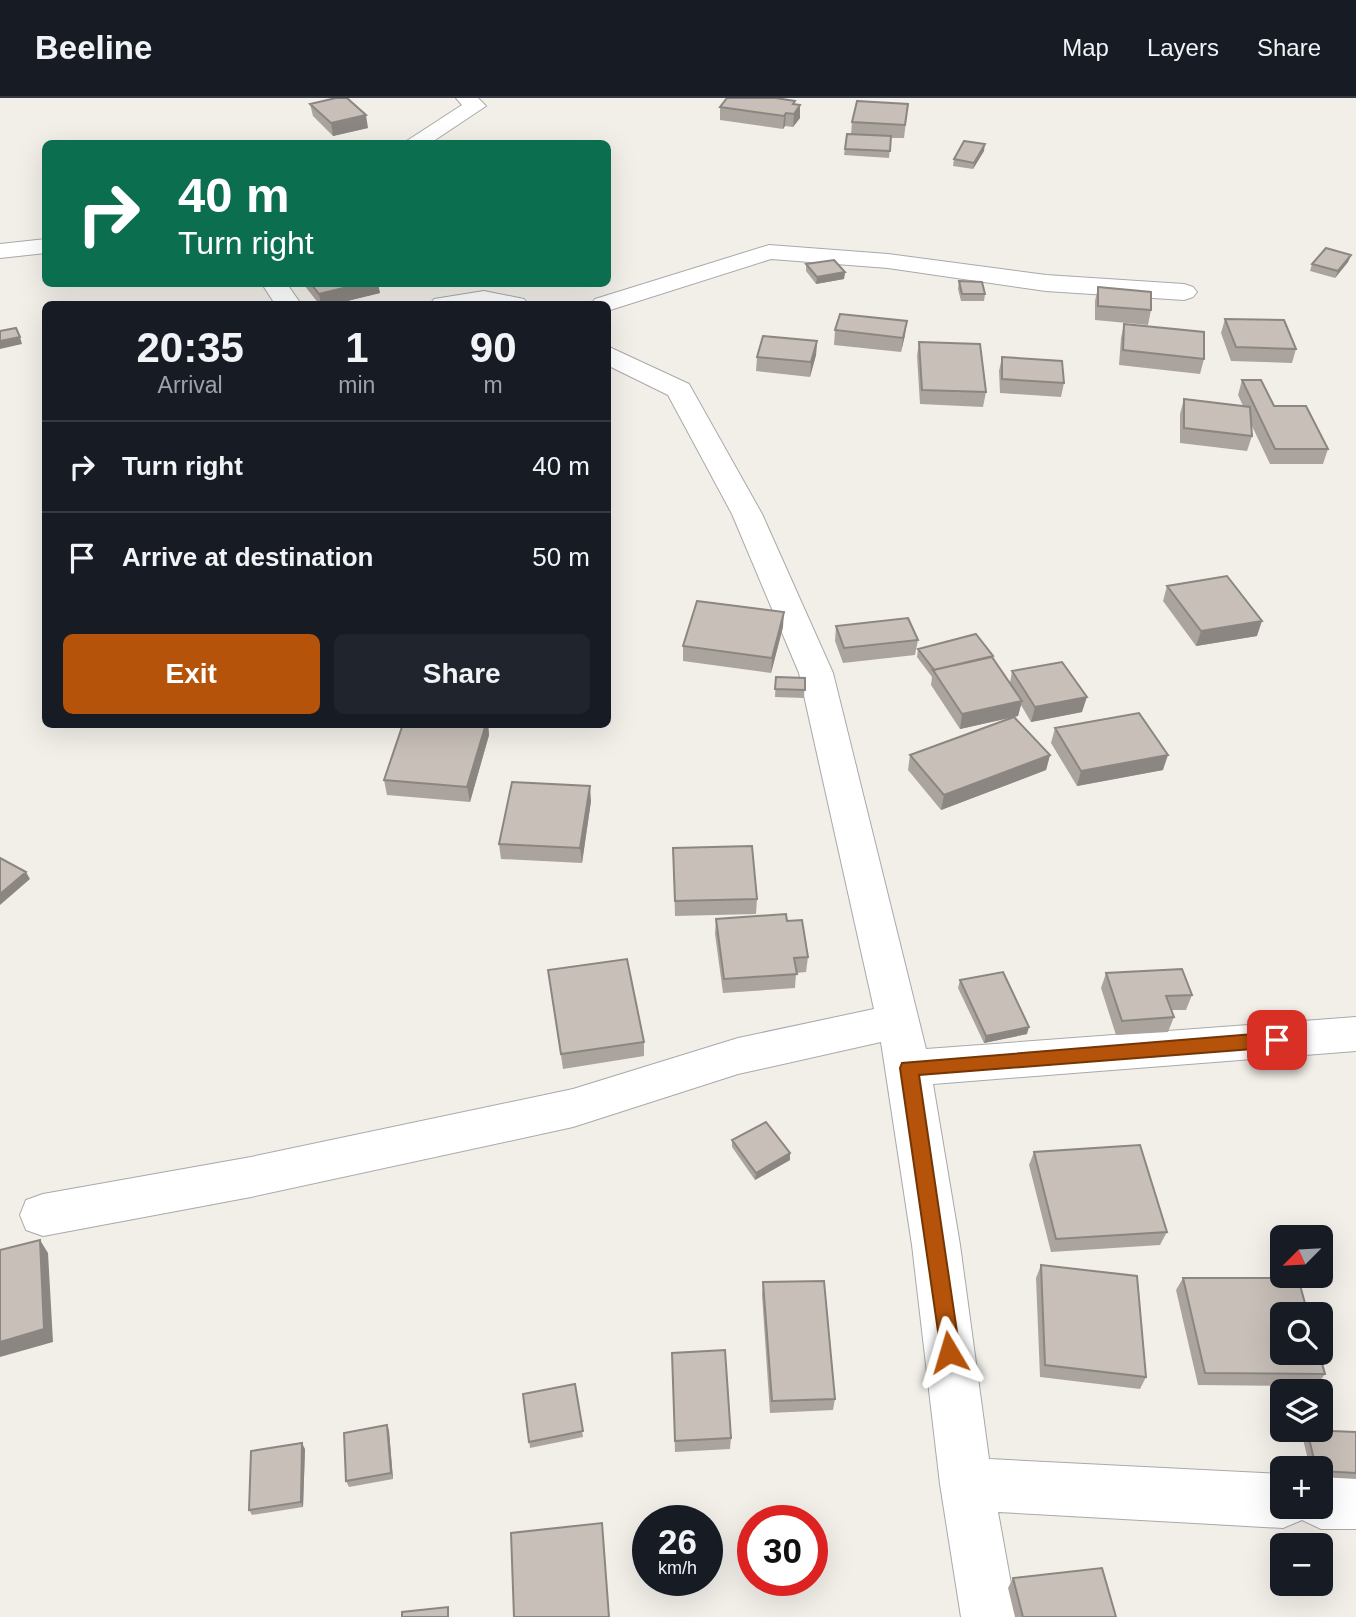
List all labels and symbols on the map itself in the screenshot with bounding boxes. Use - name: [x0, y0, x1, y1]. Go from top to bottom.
- pin: [1247, 1010, 1307, 1070]
- north arrow: [1270, 1225, 1334, 1288]
- position arrow: [912, 1315, 986, 1389]
- speed limit sign: 30: [737, 1505, 828, 1596]

